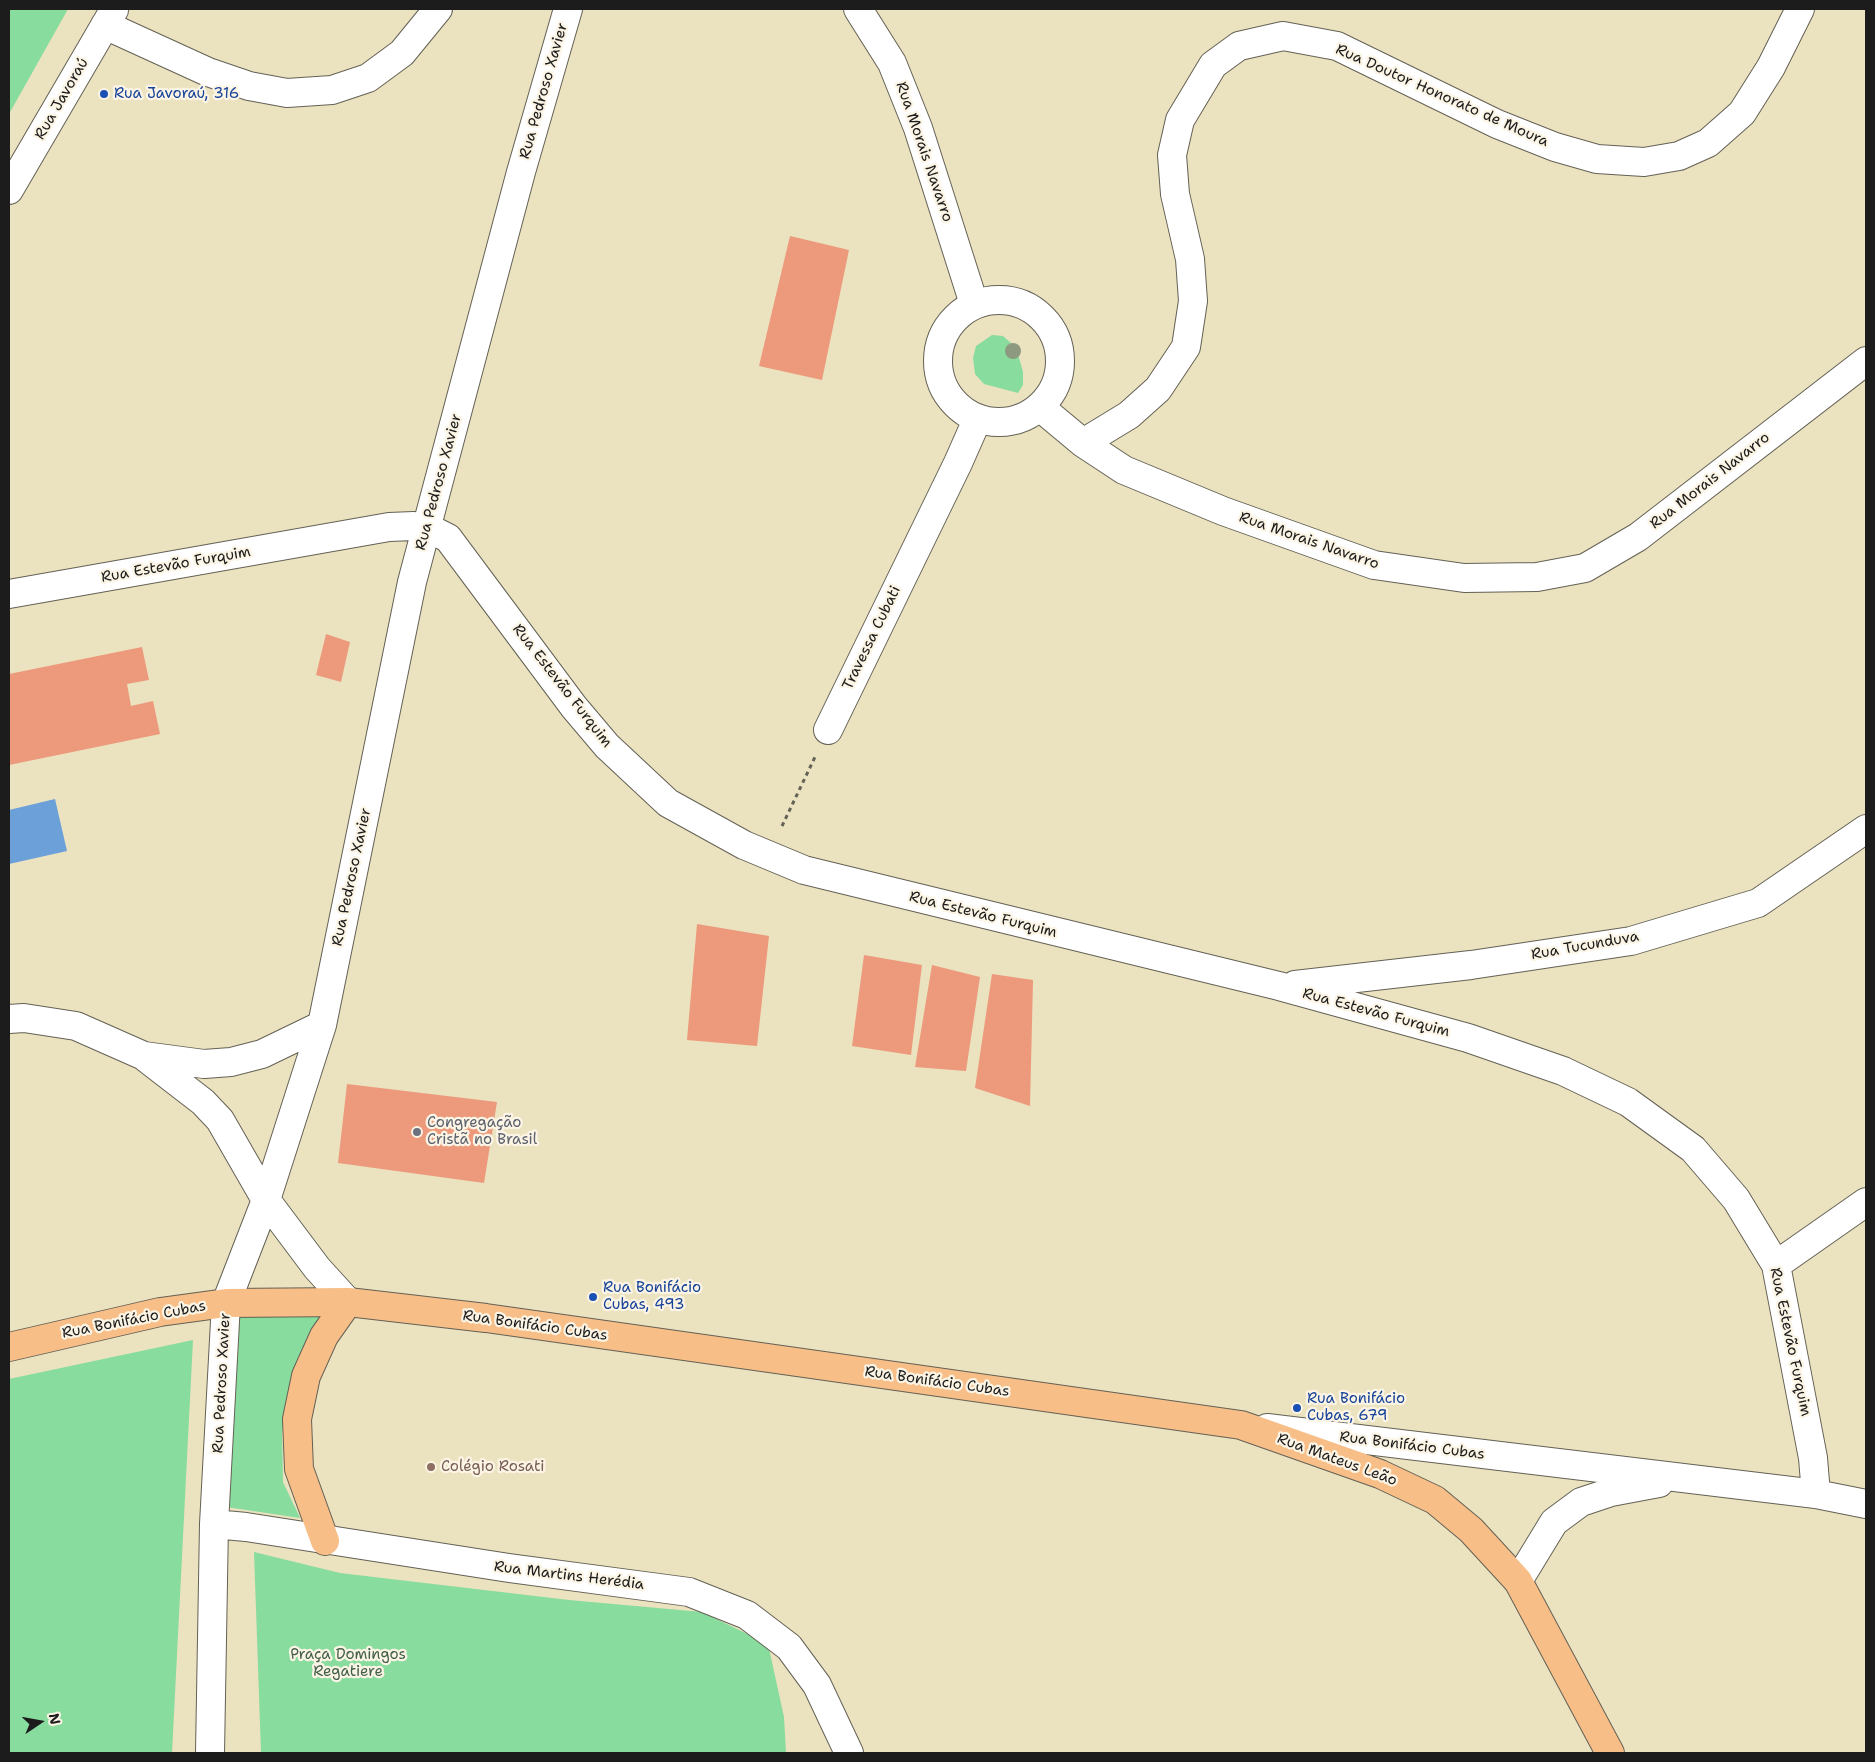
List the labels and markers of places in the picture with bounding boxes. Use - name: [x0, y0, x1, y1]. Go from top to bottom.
- place label: Rua Javoraú, 316: [114, 85, 239, 103]
- marker: Rua Javoraú, 316: [98, 88, 110, 100]
- place label: Congregação Cristã no Brasil: [427, 1114, 537, 1149]
- marker: Congregação Cristã no Brasil: [411, 1126, 423, 1138]
- place label: Rua Bonifácio Cubas, 493: [603, 1279, 701, 1314]
- marker: Rua Bonifácio Cubas, 493: [587, 1291, 599, 1303]
- place label: Rua Bonifácio Cubas, 679: [1307, 1390, 1405, 1425]
- marker: Rua Bonifácio Cubas, 679: [1291, 1402, 1303, 1414]
- place label: Colégio Rosati: [441, 1458, 545, 1476]
- marker: Colégio Rosati: [425, 1461, 437, 1473]

